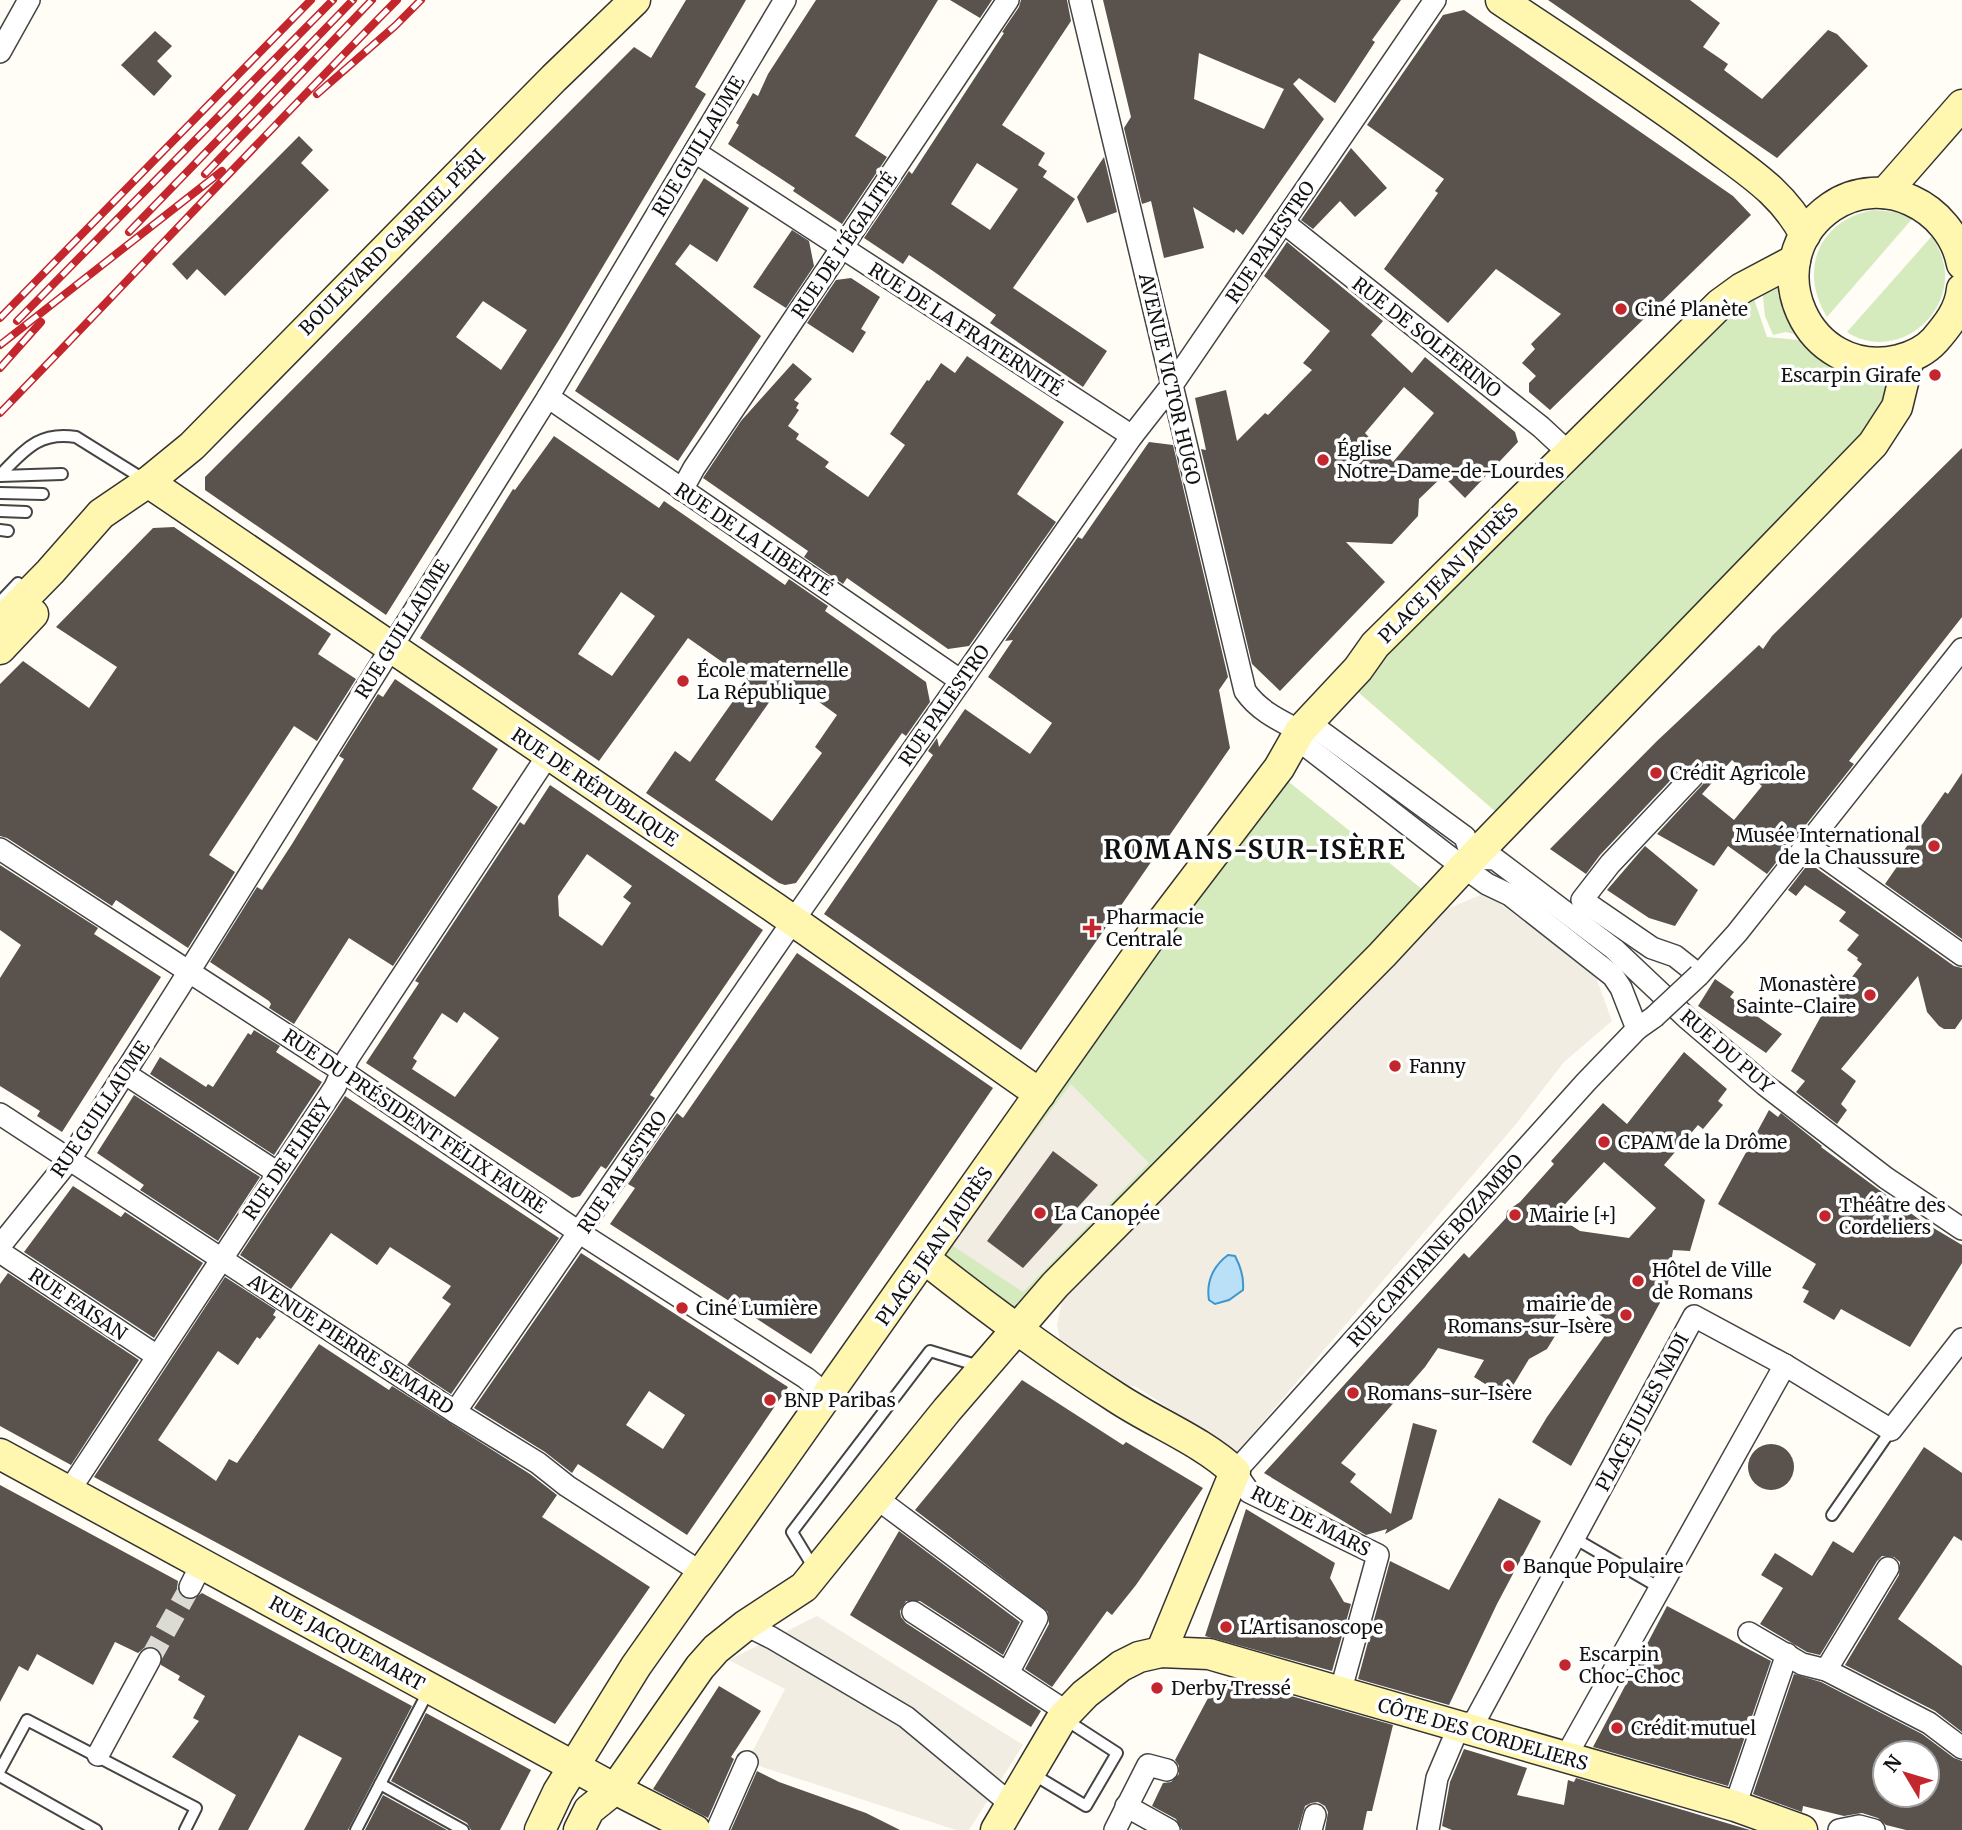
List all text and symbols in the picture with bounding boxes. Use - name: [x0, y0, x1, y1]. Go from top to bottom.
- street label: RUE GUILLAUME: [647, 71, 749, 221]
- street label: BOULEVARD GABRIEL PÉRI: [294, 144, 490, 340]
- street label: RUE DE L'ÉGALITÉ: [786, 167, 902, 323]
- street label: RUE PALESTRO: [1220, 176, 1320, 308]
- street label: RUE DE LA FRATERNITÉ: [864, 257, 1068, 401]
- street label: AVENUE VICTOR HUGO: [1134, 270, 1206, 487]
- street label: RUE DE SOLFERINO: [1348, 271, 1506, 403]
- place label: Ciné Planète: [1635, 297, 1748, 321]
- marker: Ciné Planète: [1613, 301, 1629, 317]
- place label: Escarpin Girafe: [1781, 363, 1921, 387]
- marker: Escarpin Girafe: [1927, 367, 1943, 383]
- place label: Église Notre-Dame-de-Lourdes: [1337, 437, 1564, 483]
- marker: Église Notre-Dame-de-Lourdes: [1315, 452, 1331, 468]
- street label: RUE DE LA LIBERTÉ: [670, 477, 838, 601]
- street label: PLACE JEAN JAURÈS: [1373, 498, 1523, 648]
- street label: RUE GUILLAUME: [350, 555, 454, 703]
- street label: RUE PALESTRO: [893, 640, 995, 770]
- place label: École maternelle La République: [697, 658, 849, 704]
- marker: École maternelle La République: [675, 673, 691, 689]
- street label: RUE DE RÉPUBLIQUE: [507, 722, 683, 852]
- place label: Crédit Agricole: [1670, 761, 1806, 785]
- marker: Crédit Agricole: [1648, 765, 1664, 781]
- place label: Musée International de la Chaussure: [1735, 823, 1920, 869]
- district label: ROMANS-SUR-ISÈRE: [1103, 832, 1407, 866]
- marker: Musée International de la Chaussure: [1926, 838, 1942, 854]
- place label: Pharmacie Centrale: [1106, 905, 1204, 951]
- marker: Pharmacie Centrale: [1084, 920, 1100, 936]
- place label: Monastère Sainte-Claire: [1736, 972, 1856, 1018]
- marker: Monastère Sainte-Claire: [1862, 987, 1878, 1003]
- street label: RUE DU PUY: [1676, 1004, 1779, 1098]
- street label: RUE DU PRÉSIDENT FÉLIX FAURE: [279, 1024, 551, 1218]
- street label: RUE GUILLAUME: [45, 1036, 155, 1182]
- place label: Fanny: [1409, 1054, 1466, 1078]
- marker: Fanny: [1387, 1058, 1403, 1074]
- street label: RUE DE FLIREY: [238, 1093, 337, 1224]
- street label: RUE PALESTRO: [572, 1106, 672, 1238]
- place label: CPAM de la Drôme: [1618, 1130, 1787, 1154]
- marker: CPAM de la Drôme: [1596, 1134, 1612, 1150]
- street label: RUE CAPITAINE BOZAMBO: [1342, 1149, 1528, 1351]
- street label: PLACE JEAN JAURÈS: [870, 1162, 998, 1330]
- place label: Théâtre des Cordeliers: [1839, 1193, 1946, 1239]
- place label: La Canopée: [1054, 1201, 1160, 1225]
- place label: Mairie [+]: [1529, 1203, 1616, 1227]
- marker: La Canopée: [1032, 1205, 1048, 1221]
- marker: Mairie [+]: [1507, 1207, 1523, 1223]
- marker: Théâtre des Cordeliers: [1817, 1208, 1833, 1224]
- place label: Hôtel de Ville de Romans: [1652, 1258, 1772, 1304]
- street label: RUE FAISAN: [25, 1263, 132, 1346]
- street label: AVENUE PIERRE SEMARD: [243, 1268, 458, 1419]
- marker: Hôtel de Ville de Romans: [1630, 1273, 1646, 1289]
- place label: mairie de Romans-sur-Isère: [1447, 1292, 1612, 1338]
- place label: Ciné Lumière: [696, 1296, 818, 1320]
- marker: Ciné Lumière: [674, 1300, 690, 1316]
- marker: mairie de Romans-sur-Isère: [1618, 1307, 1634, 1323]
- street label: PLACE JULES NADI: [1590, 1329, 1694, 1495]
- place label: Romans-sur-Isère: [1367, 1381, 1532, 1405]
- marker: Romans-sur-Isère: [1345, 1385, 1361, 1401]
- place label: BNP Paribas: [784, 1388, 896, 1412]
- marker: BNP Paribas: [762, 1392, 778, 1408]
- street label: RUE DE MARS: [1247, 1481, 1375, 1561]
- place label: Banque Populaire: [1523, 1554, 1683, 1578]
- marker: Banque Populaire: [1501, 1558, 1517, 1574]
- street label: RUE JACQUEMART: [265, 1590, 429, 1696]
- place label: L'Artisanoscope: [1240, 1615, 1383, 1639]
- marker: L'Artisanoscope: [1218, 1619, 1234, 1635]
- place label: Escarpin Choc-Choc: [1579, 1642, 1680, 1688]
- marker: Escarpin Choc-Choc: [1557, 1657, 1573, 1673]
- place label: Derby Tressé: [1171, 1676, 1291, 1700]
- marker: Derby Tressé: [1149, 1680, 1165, 1696]
- street label: CÔTE DES CORDELIERS: [1375, 1692, 1591, 1776]
- place label: Crédit mutuel: [1631, 1716, 1756, 1740]
- marker: Crédit mutuel: [1609, 1720, 1625, 1736]
- north arrow: [1871, 1739, 1941, 1809]
- text: N: [1879, 1750, 1907, 1777]

